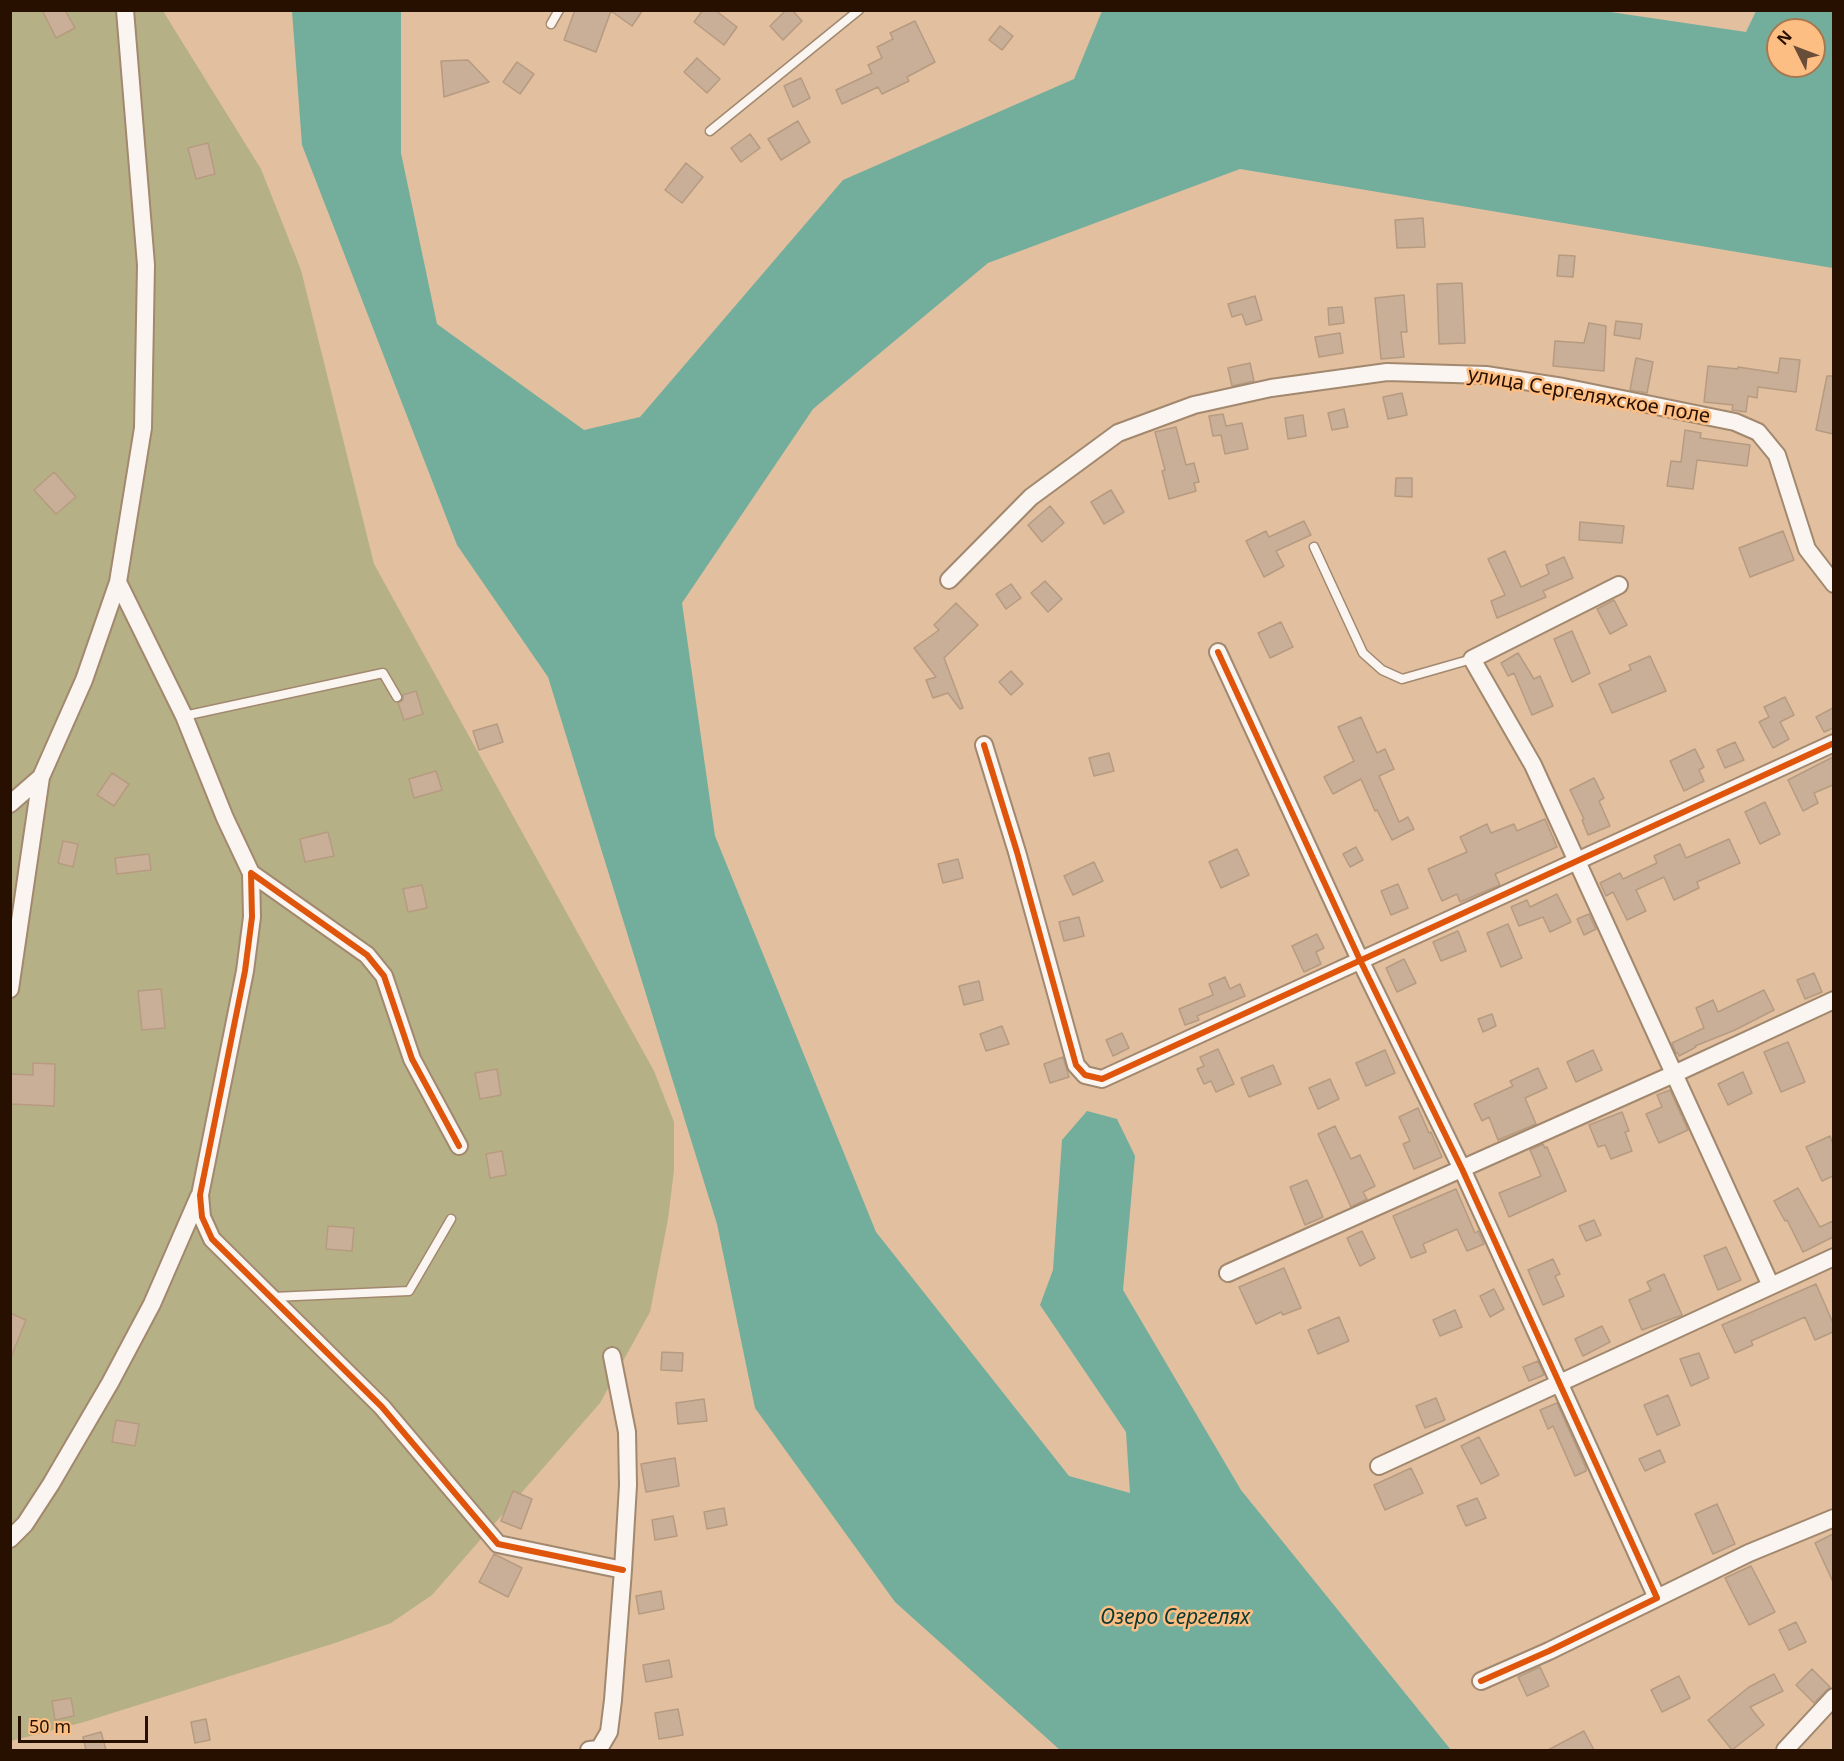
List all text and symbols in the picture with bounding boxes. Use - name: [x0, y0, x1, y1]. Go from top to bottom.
- north arrow: [1766, 18, 1826, 78]
- text: N: [1772, 25, 1797, 49]
- street label: улица Сергеляхское поле: [1466, 363, 1712, 429]
- water label: Озеро Сергелях: [1100, 1605, 1250, 1631]
- scale bar: [21, 1704, 152, 1742]
- text: 50 m: [29, 1714, 71, 1738]

